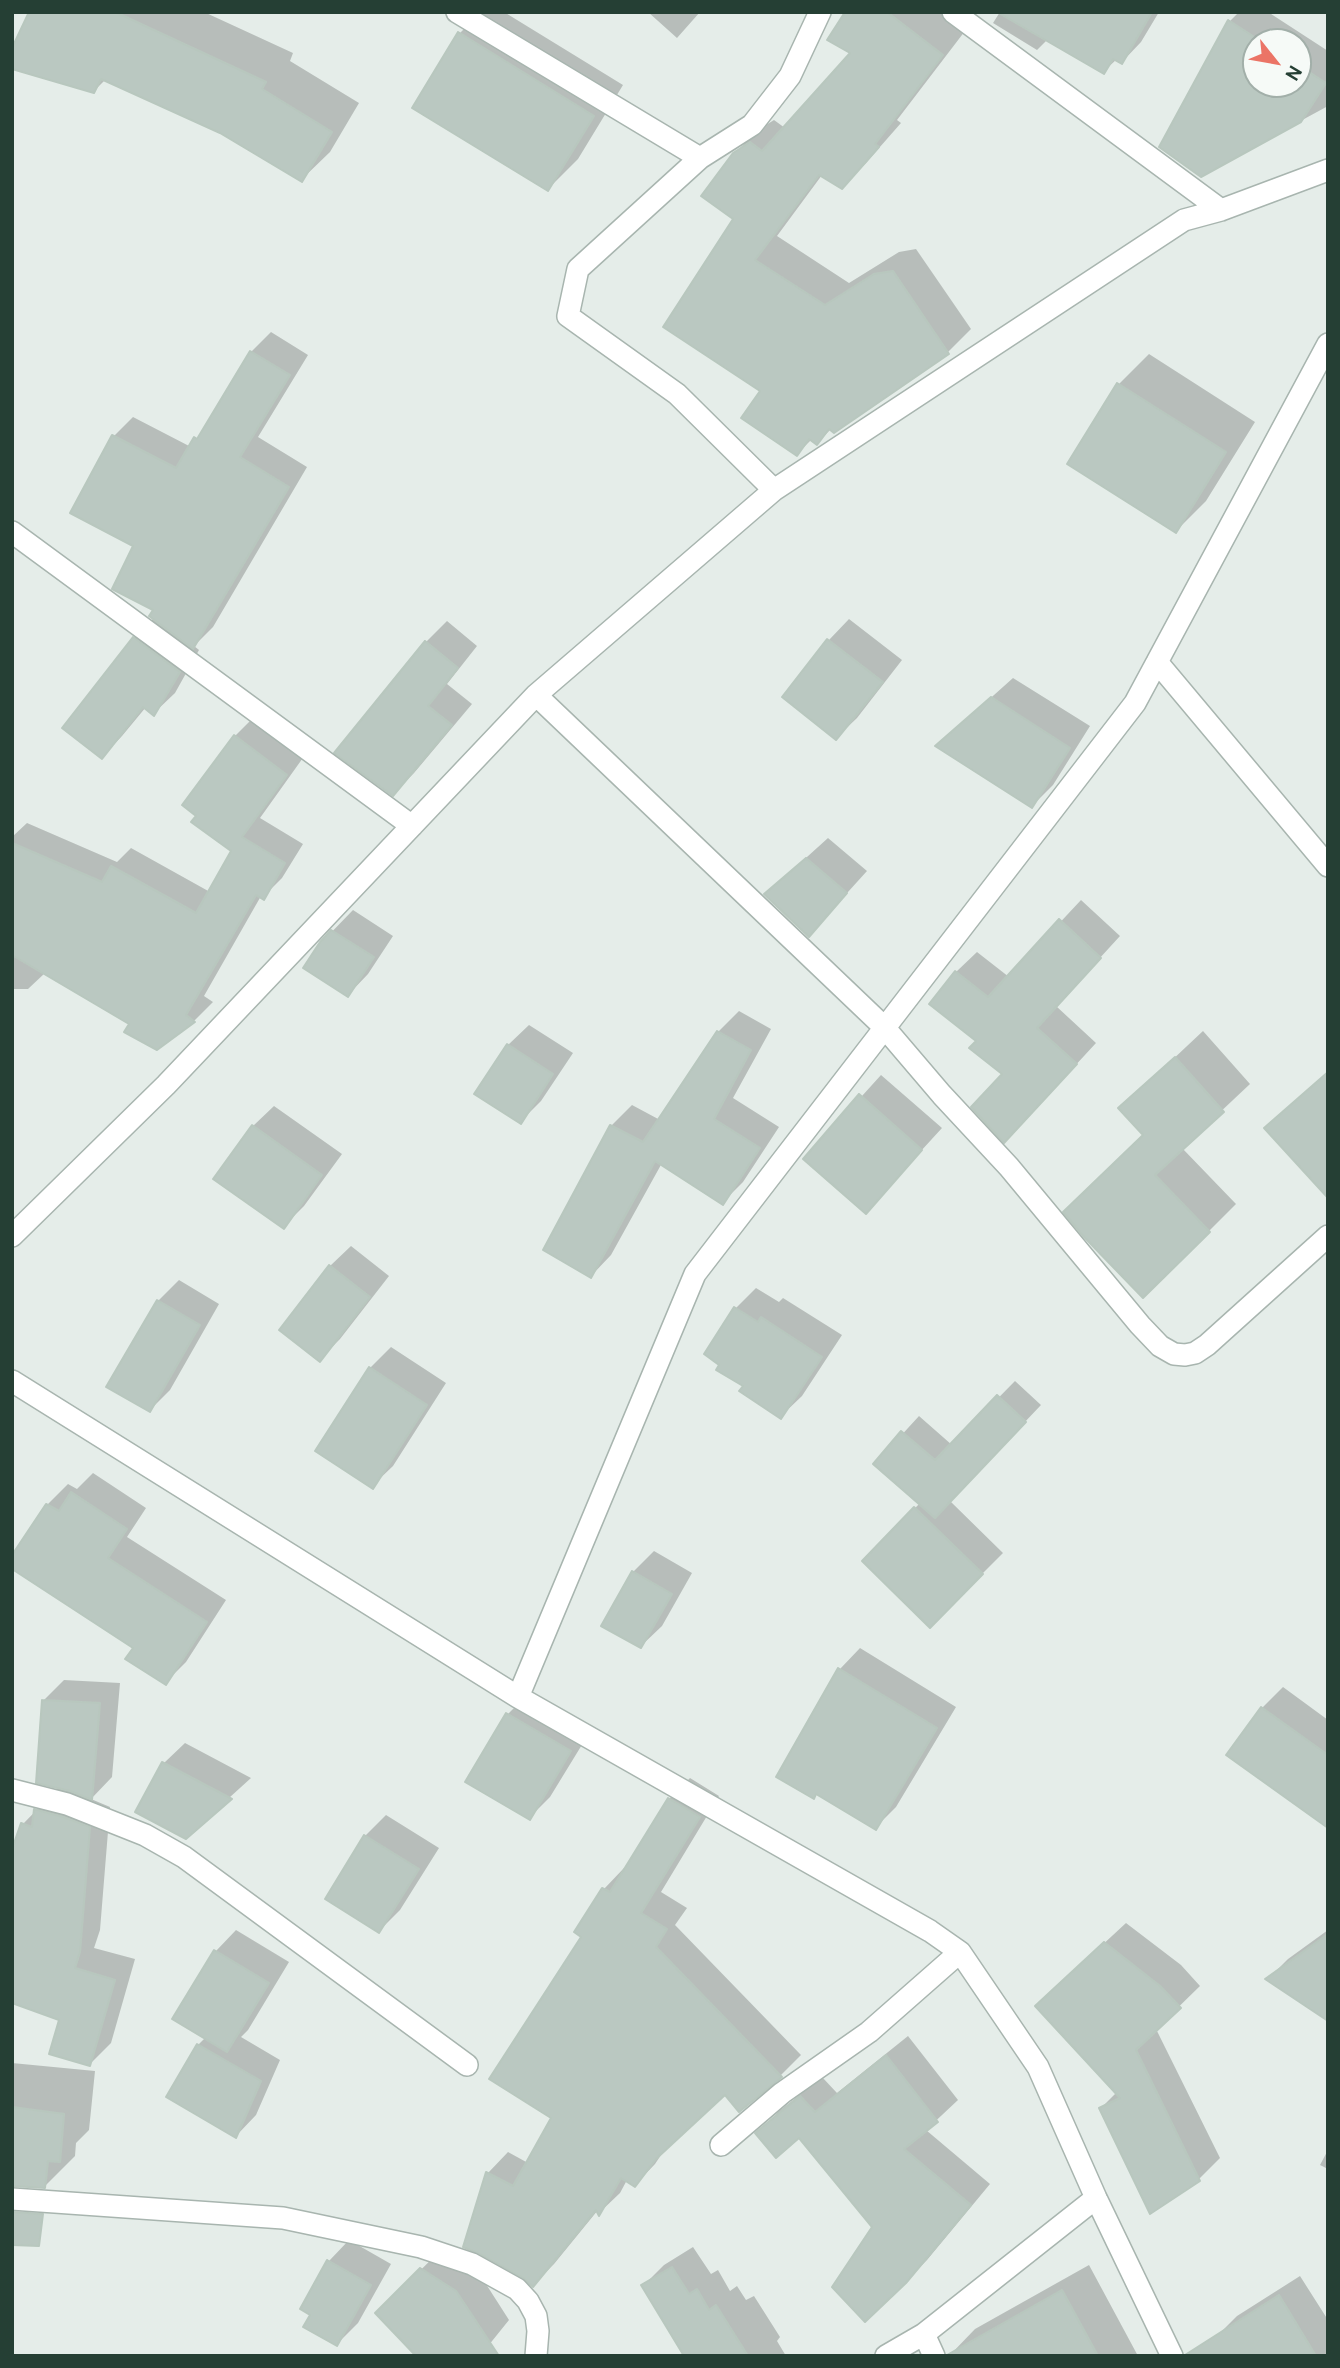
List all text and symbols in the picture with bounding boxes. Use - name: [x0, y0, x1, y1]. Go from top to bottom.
- north arrow: [1242, 28, 1312, 98]
- text: N: [1280, 61, 1307, 85]

